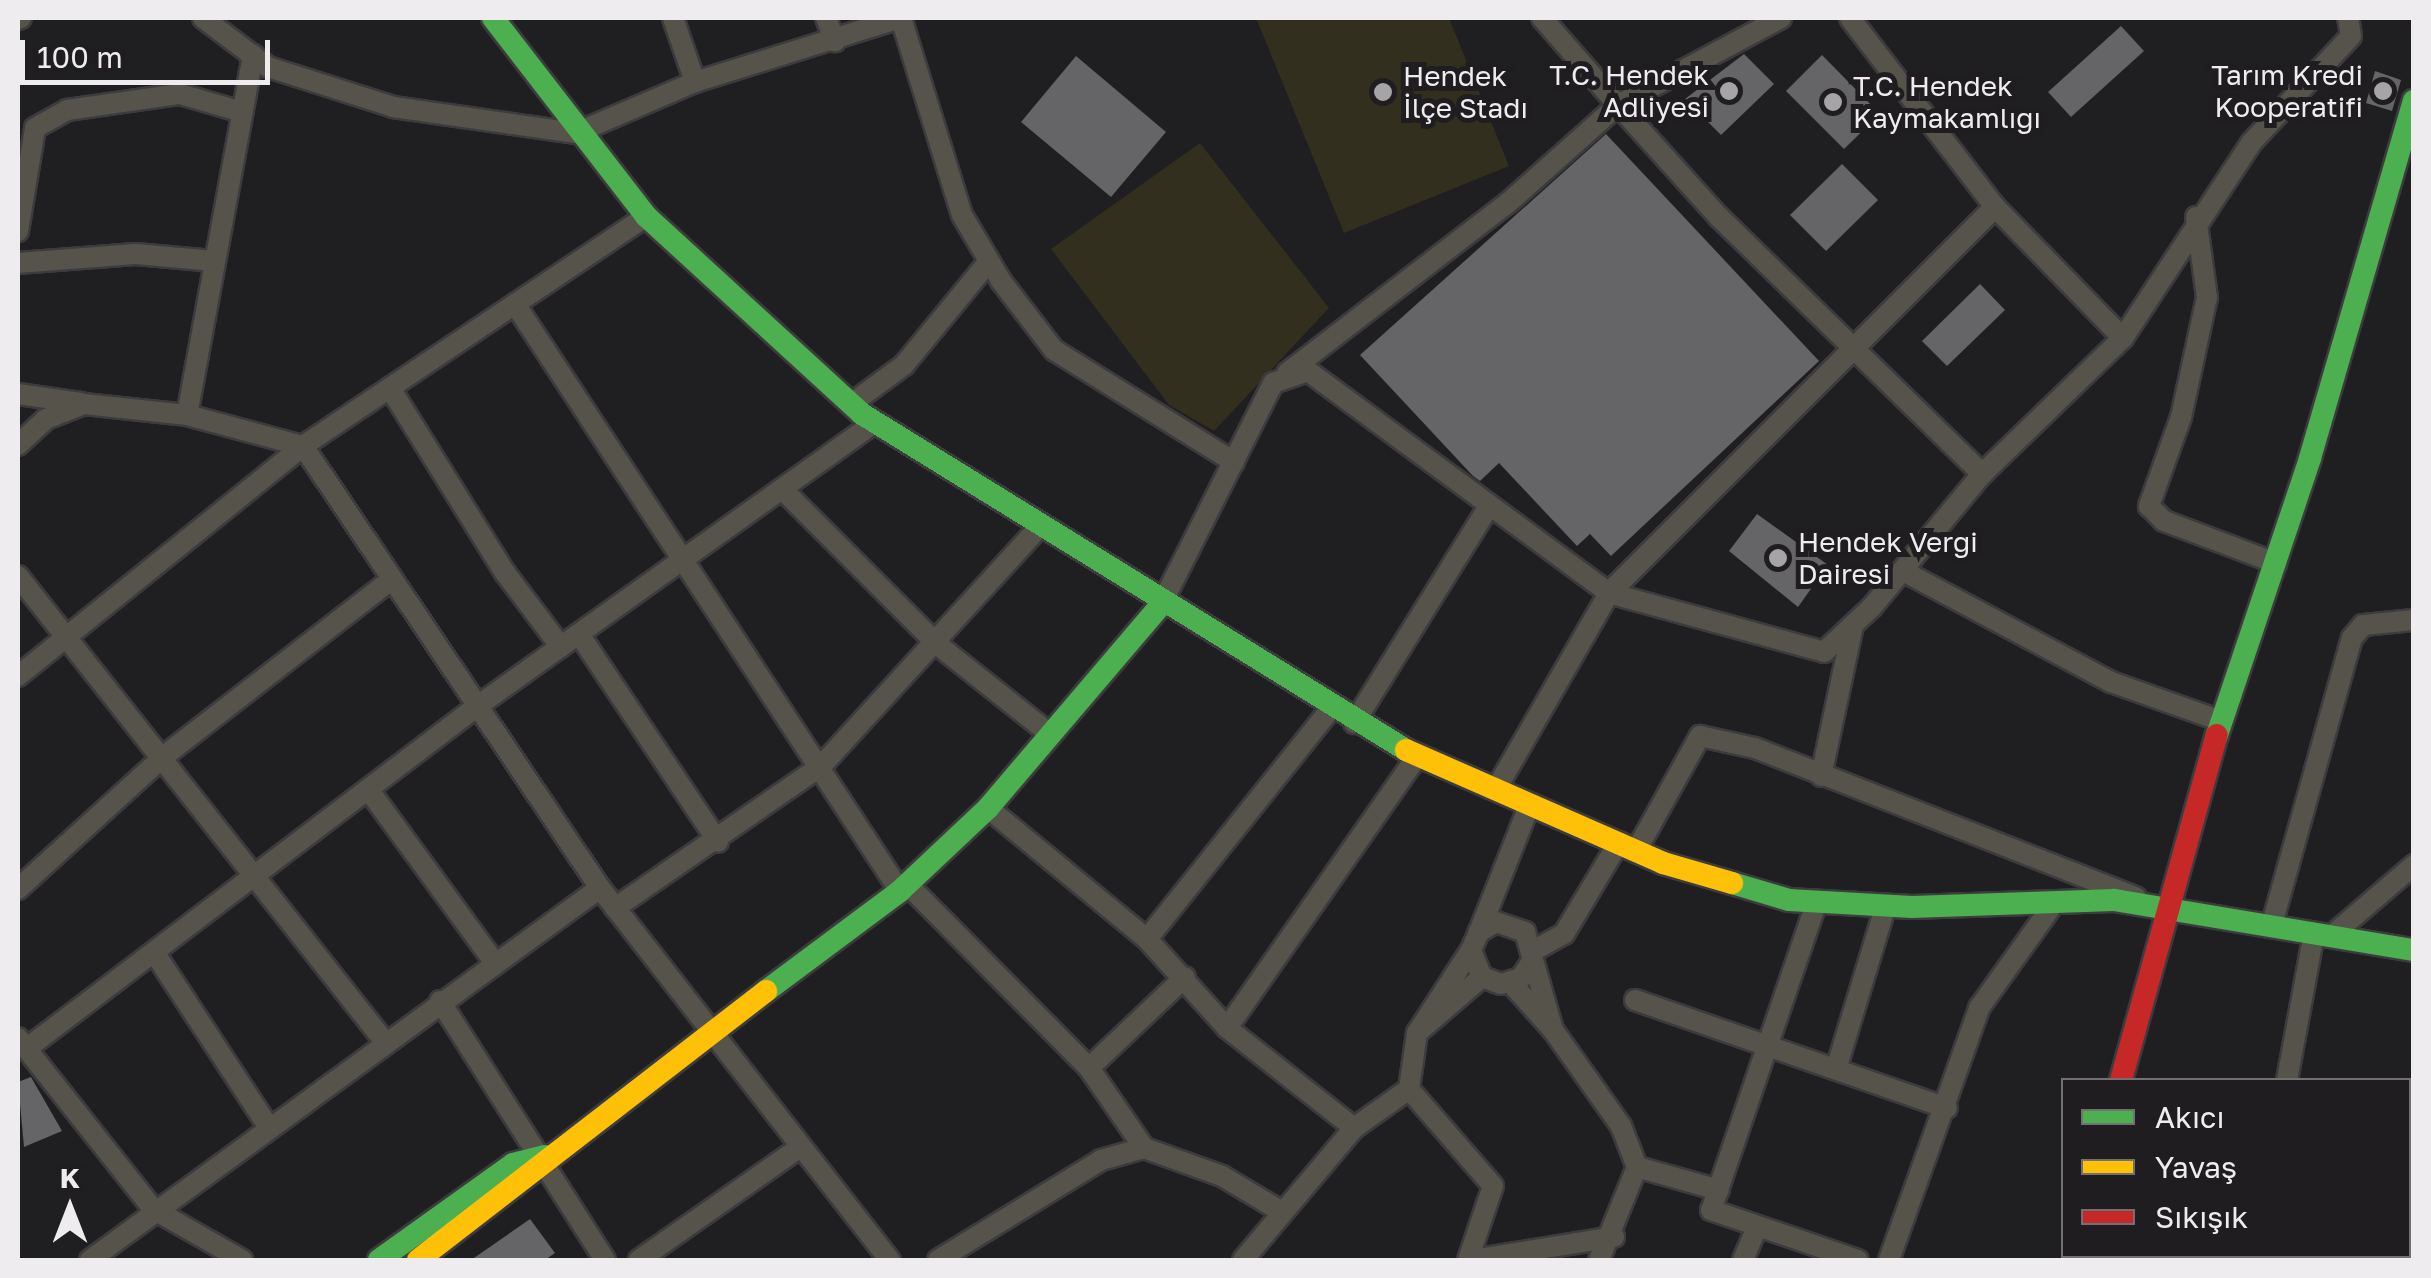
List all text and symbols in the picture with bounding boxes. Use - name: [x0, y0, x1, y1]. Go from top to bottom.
- scale bar: [25, 20, 275, 82]
- text: 100 m: [37, 39, 123, 75]
- place label: T.C. Hendek Adliyesi: [1549, 58, 1709, 124]
- place label: Tarım Kredi Kooperatifi: [2211, 58, 2363, 124]
- place label: Hendek İlçe Stadı: [1403, 59, 1528, 125]
- place label: T.C. Hendek Kaymakamlığı: [1853, 69, 2041, 135]
- marker: T.C. Hendek Adliyesi: [1718, 80, 1740, 102]
- marker: Tarım Kredi Kooperatifi: [2372, 80, 2394, 102]
- marker: Hendek İlçe Stadı: [1372, 81, 1394, 103]
- marker: T.C. Hendek Kaymakamlığı: [1822, 91, 1844, 113]
- place label: Hendek Vergi Dairesi: [1798, 525, 1978, 591]
- marker: Hendek Vergi Dairesi: [1767, 547, 1789, 569]
- legend: [2061, 1078, 2411, 1258]
- text: Akıcı: [2155, 1099, 2224, 1135]
- text: Yavaş: [2155, 1149, 2237, 1185]
- north arrow: [20, 1158, 120, 1258]
- text: K: [60, 1161, 80, 1194]
- text: Sıkışık: [2155, 1199, 2248, 1235]

